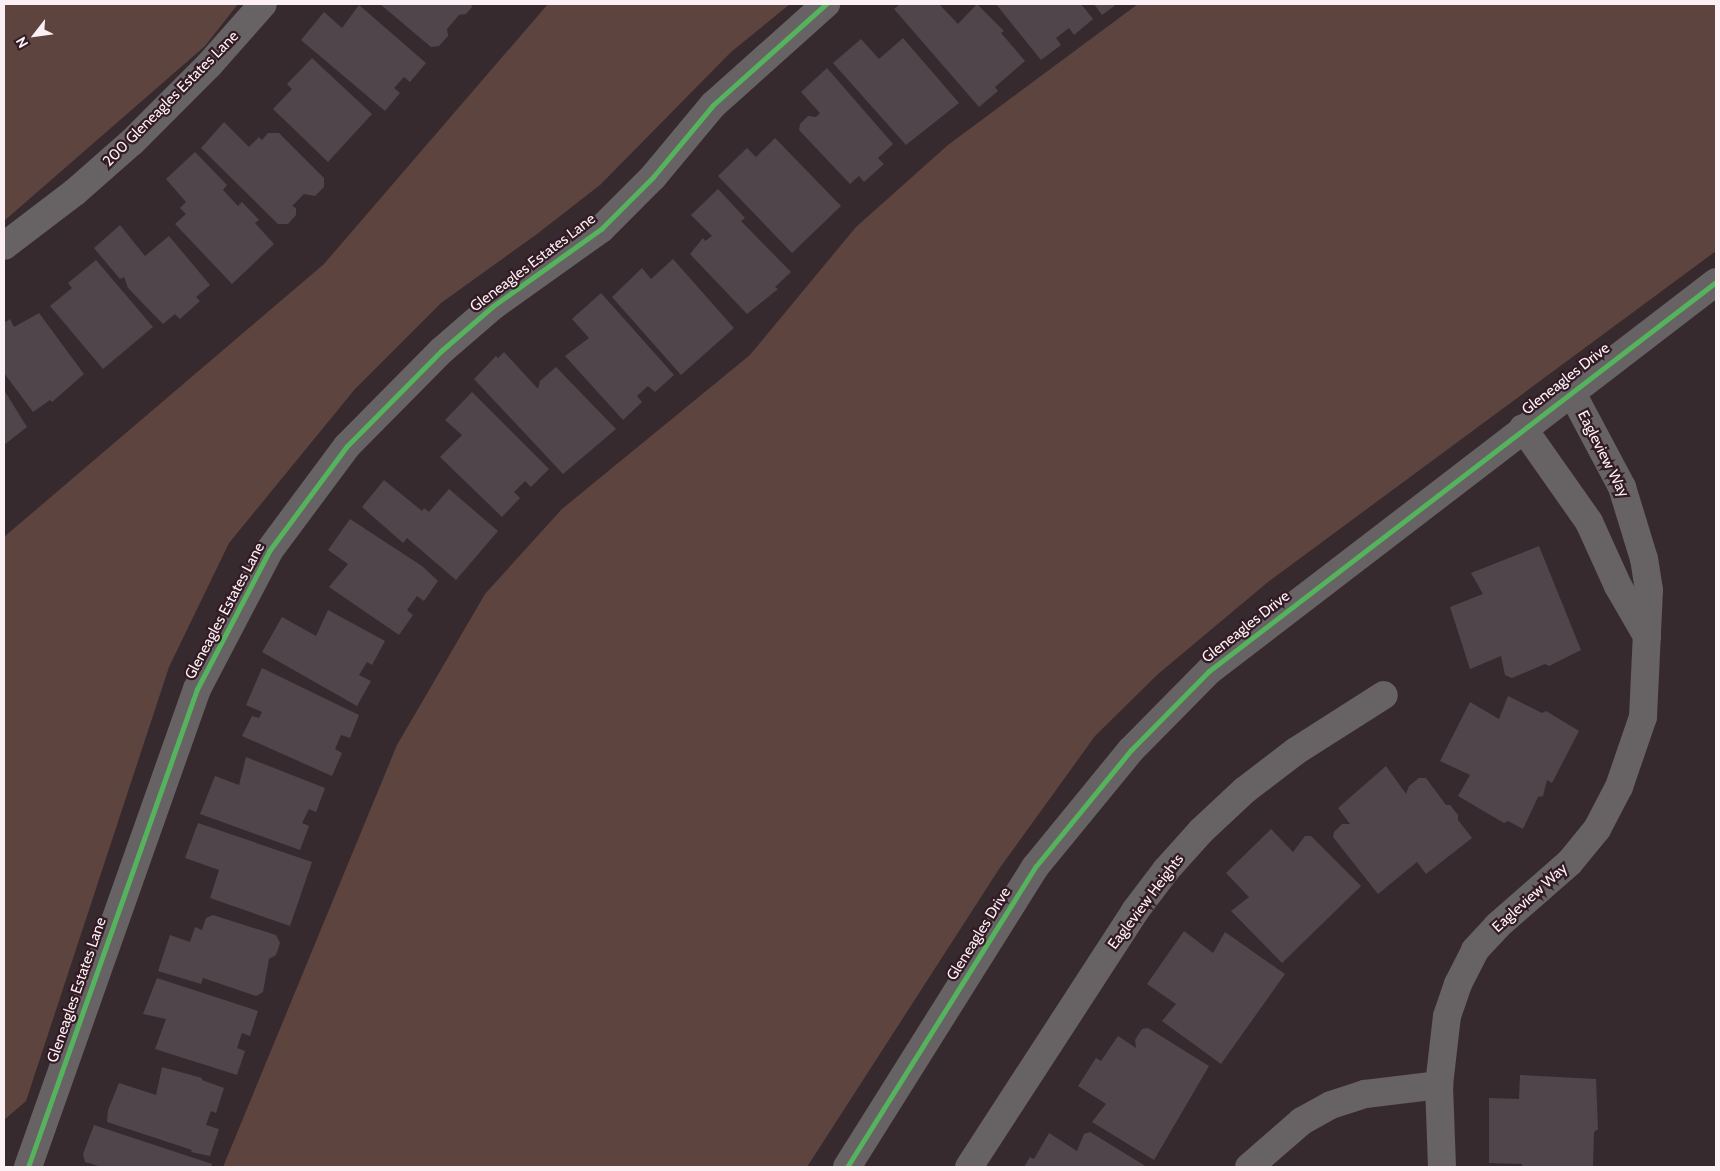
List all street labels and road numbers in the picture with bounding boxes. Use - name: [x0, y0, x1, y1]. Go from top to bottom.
- street label: 200 Gleneagles Estates Lane: [99, 27, 243, 171]
- street label: Gleneagles Estates Lane: [467, 210, 599, 316]
- street label: Gleneagles Drive: [1519, 339, 1613, 419]
- street label: Eagleview Way: [1574, 408, 1632, 500]
- street label: Gleneagles Estates Lane: [181, 540, 269, 682]
- street label: Gleneagles Drive: [1199, 587, 1293, 667]
- street label: Eagleview Heights: [1104, 851, 1188, 953]
- street label: Eagleview Way: [1489, 860, 1571, 936]
- street label: Gleneagles Drive: [943, 884, 1015, 984]
- street label: Gleneagles Estates Lane: [44, 915, 110, 1065]

